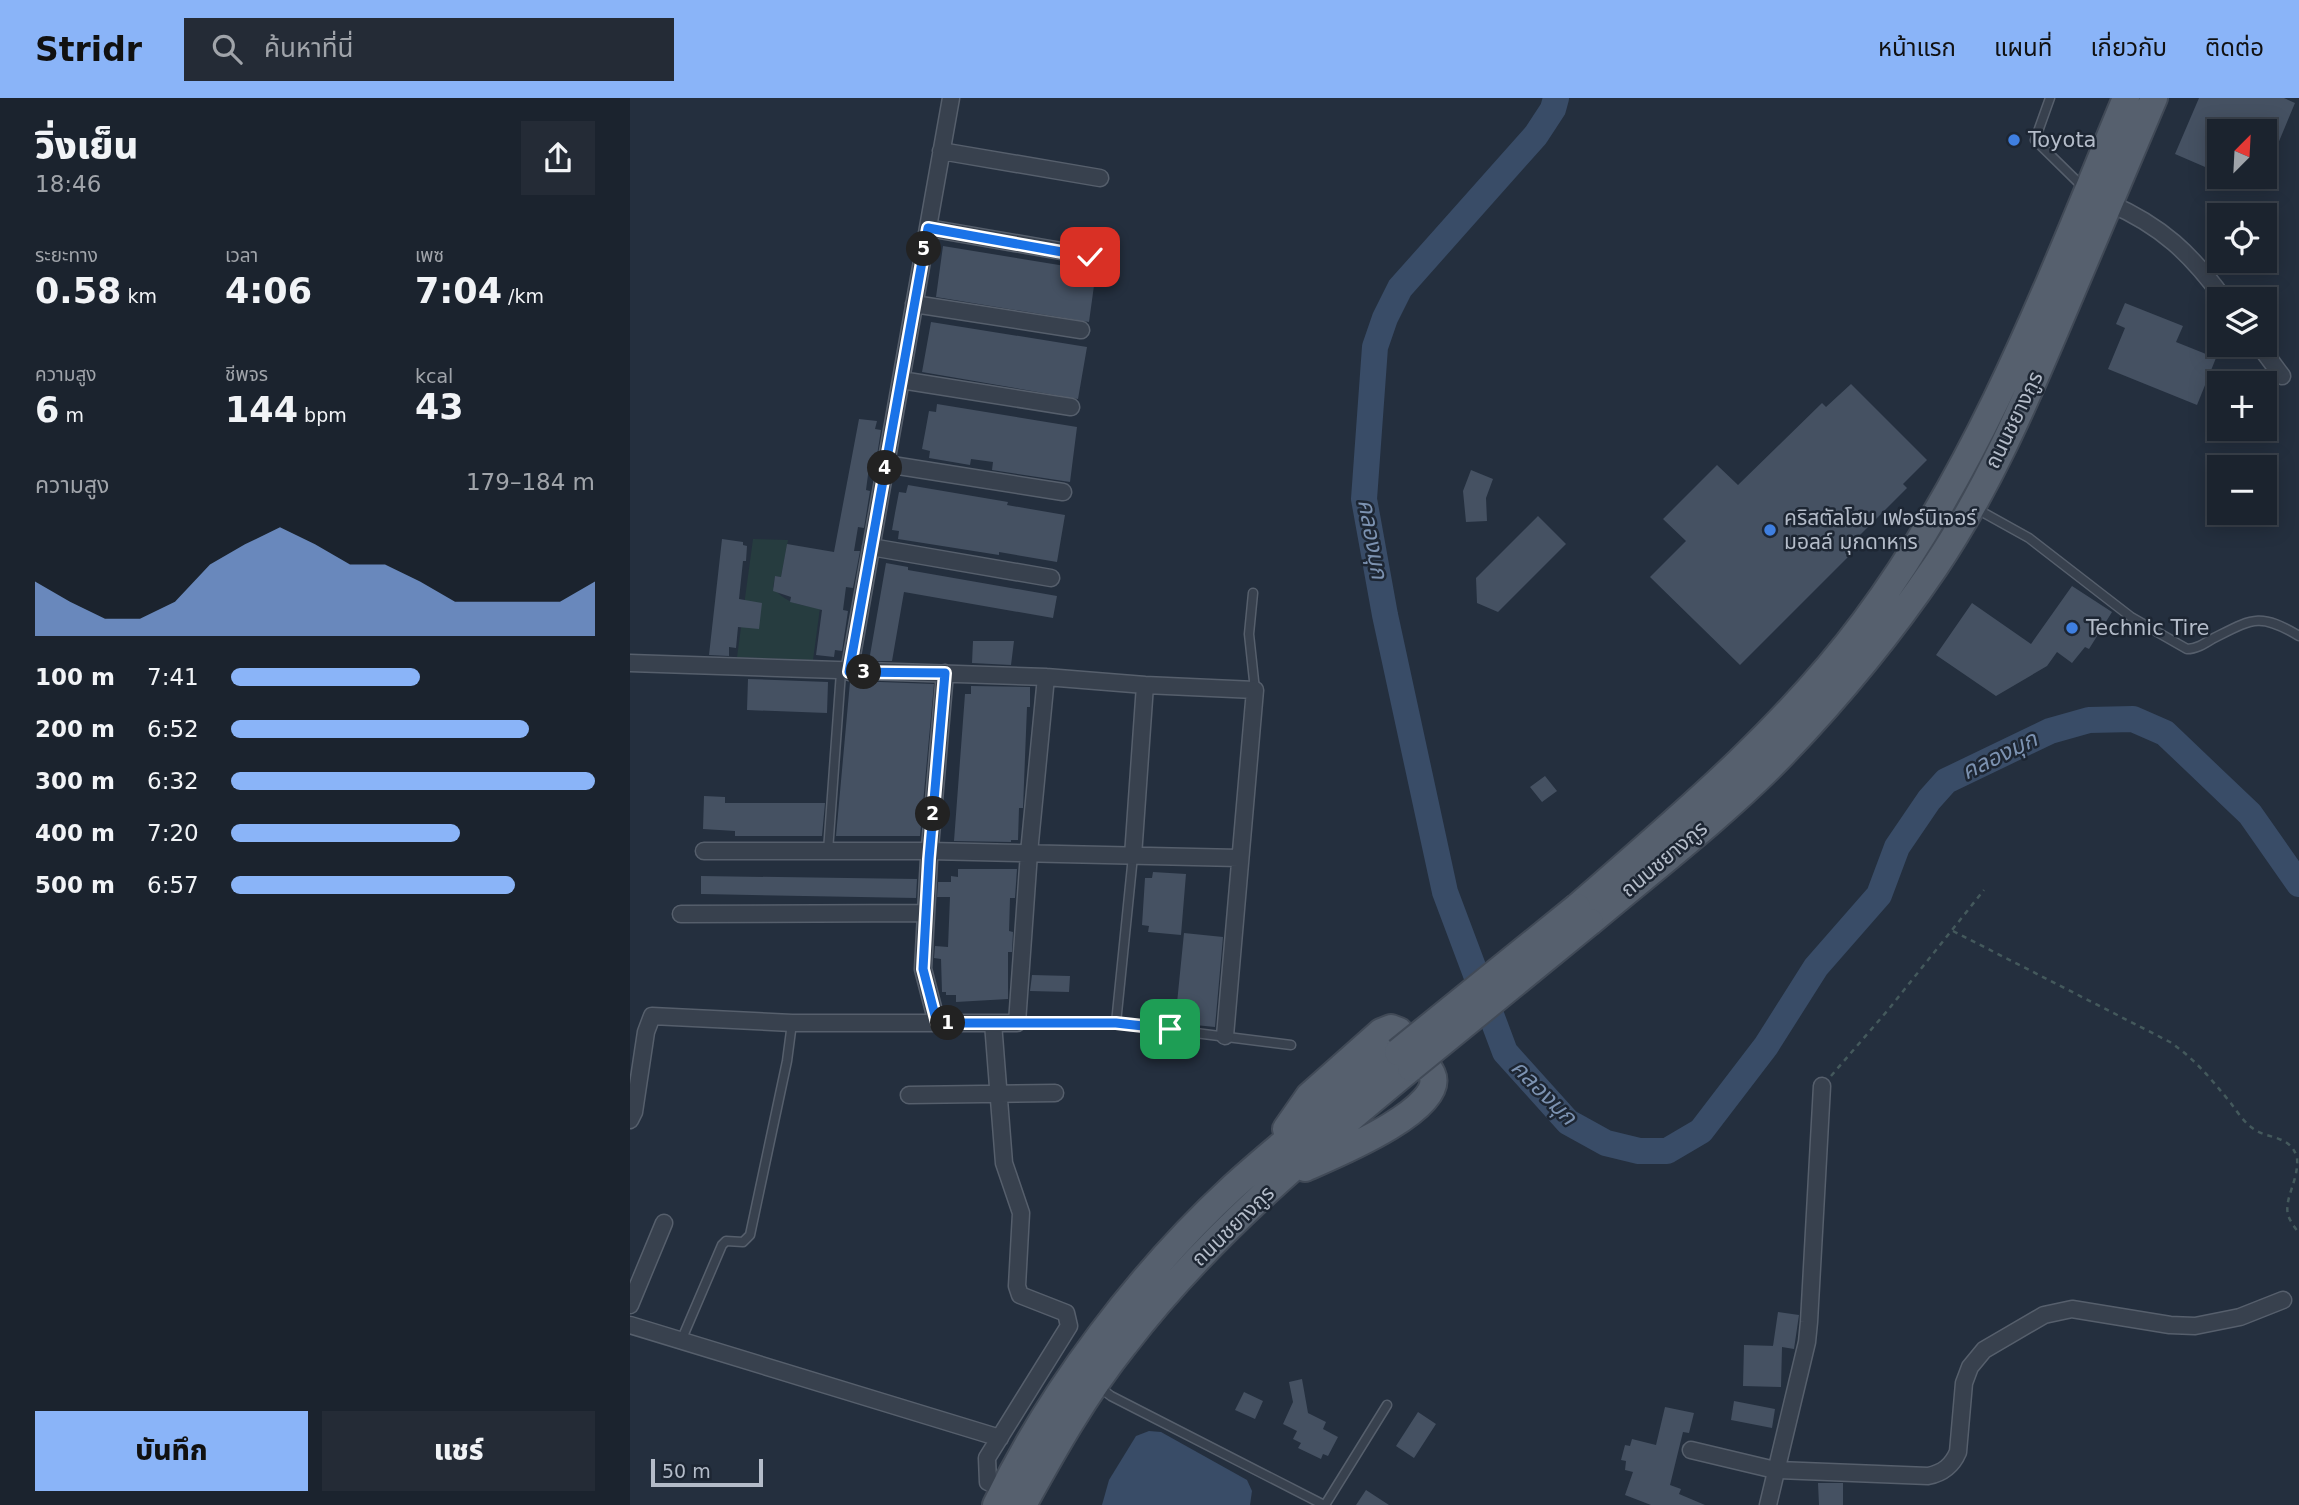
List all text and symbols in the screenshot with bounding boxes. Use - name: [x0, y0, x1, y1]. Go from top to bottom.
- search box: [184, 18, 674, 81]
- text: Stridr: [35, 30, 142, 69]
- icon: search: [208, 30, 246, 68]
- text: ค้นหาที่นี่: [264, 33, 354, 63]
- text: หน้าแรก: [1878, 34, 1956, 62]
- text: แผนที่: [1994, 34, 2052, 62]
- text: เกี่ยวกับ: [2090, 34, 2167, 62]
- text: ติดต่อ: [2205, 34, 2264, 62]
- north arrow: [2207, 119, 2277, 189]
- map controls: [2207, 119, 2277, 525]
- button: share: [521, 121, 595, 195]
- text: วิ่งเย็น: [35, 123, 138, 167]
- place label: Toyota: [2027, 128, 2097, 152]
- marker: Toyota: [2006, 132, 2022, 148]
- text: 18:46: [35, 171, 101, 197]
- button: locate: [2207, 203, 2277, 273]
- pin: [1060, 227, 1120, 287]
- pin: 5: [906, 232, 942, 266]
- text: 5: [917, 237, 930, 259]
- icon: check: [1071, 238, 1109, 276]
- text: ระยะทาง: [35, 244, 98, 266]
- text: เวลา: [225, 244, 258, 266]
- text: เพซ: [415, 244, 444, 266]
- text: 0.58: [35, 271, 121, 311]
- text: 4:06: [225, 271, 312, 311]
- text: 7:04: [415, 271, 502, 311]
- text: km: [121, 285, 157, 307]
- text: /km: [502, 285, 544, 307]
- button: layers: [2207, 287, 2277, 357]
- text: ความสูง: [35, 363, 96, 385]
- text: ชีพจร: [225, 363, 268, 385]
- text: kcal: [415, 365, 453, 387]
- street label: ถนนชยางกูร: [1980, 368, 2049, 473]
- button: +: [2207, 371, 2277, 441]
- text: 43: [415, 387, 464, 427]
- text: 6: [35, 390, 59, 430]
- text: 144: [225, 390, 298, 430]
- text: m: [59, 404, 84, 426]
- text: bpm: [298, 404, 347, 426]
- pin: 4: [868, 450, 902, 486]
- button: −: [2207, 455, 2277, 525]
- text: 4: [878, 456, 891, 478]
- text: 179–184 m: [466, 469, 595, 495]
- text: ความสูง: [35, 472, 109, 498]
- water label: คลองมุก: [1352, 497, 1393, 582]
- place label: คริสตัลโฮม เฟอร์นิเจอร์ มอลล์ มุกดาหาร: [1784, 506, 1977, 555]
- marker: คริสตัลโฮม เฟอร์นิเจอร์ มอลล์ มุกดาหาร: [1762, 522, 1778, 538]
- place label: Technic Tire: [2085, 616, 2210, 640]
- marker: Technic Tire: [2064, 620, 2080, 636]
- pin: 3: [846, 654, 882, 690]
- text: 3: [857, 660, 870, 682]
- text: 100 m: [35, 664, 115, 690]
- text: 7:41: [147, 664, 199, 690]
- text: 200 m: [35, 716, 115, 742]
- text: 6:52: [147, 716, 199, 742]
- water label: คลองมุก: [1957, 725, 2042, 785]
- text: 300 m: [35, 768, 115, 794]
- text: 6:32: [147, 768, 199, 794]
- pin: 2: [916, 796, 950, 832]
- text: 2: [926, 802, 939, 824]
- street label: ถนนชยางกูร: [1616, 816, 1713, 903]
- text: 400 m: [35, 820, 115, 846]
- text: 7:20: [147, 820, 199, 846]
- text: 500 m: [35, 872, 115, 898]
- text: 6:57: [147, 872, 199, 898]
- pin: [1140, 999, 1200, 1059]
- pin: 1: [930, 1006, 966, 1040]
- icon: arrive: [1151, 1010, 1189, 1048]
- text: 1: [941, 1011, 954, 1033]
- water label: คลองมุก: [1506, 1054, 1583, 1131]
- street label: ถนนชยางกูร: [1187, 1181, 1280, 1272]
- button: บันทึก: [35, 1411, 308, 1491]
- button: แชร์: [322, 1411, 595, 1491]
- scale bar: [651, 1456, 763, 1488]
- text: 50 m: [662, 1460, 711, 1482]

